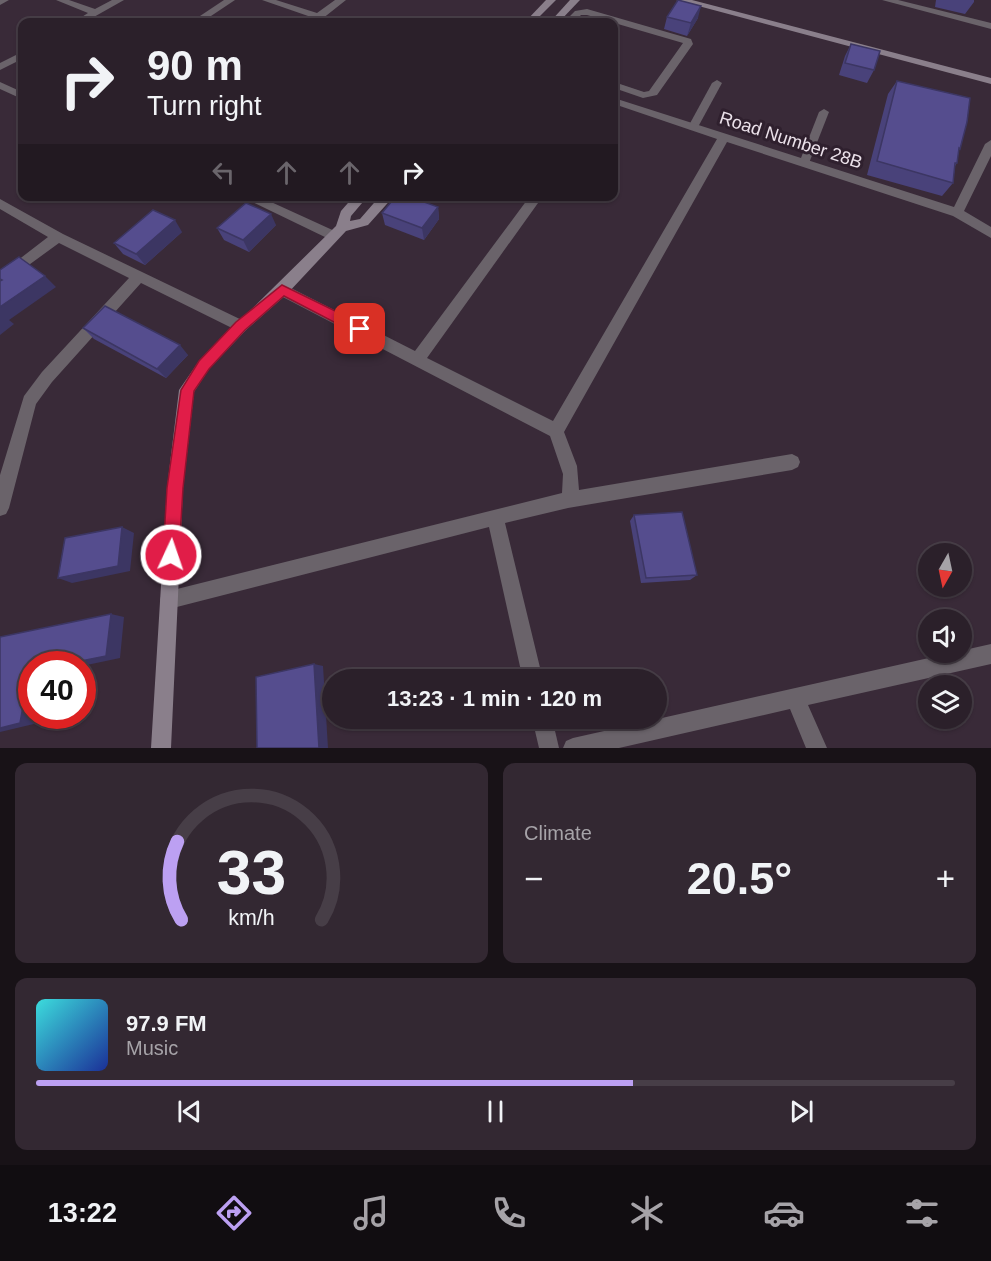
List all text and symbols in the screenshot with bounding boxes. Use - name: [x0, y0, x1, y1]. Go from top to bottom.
- icon: right: [48, 42, 126, 120]
- text: 90 m: [147, 42, 243, 89]
- text: Turn right: [147, 91, 262, 121]
- street label: Road Number 28B: [717, 107, 865, 173]
- icon: left: [207, 156, 240, 189]
- icon: ahead: [270, 156, 303, 189]
- icon: ahead: [333, 156, 366, 189]
- icon: right: [396, 156, 429, 189]
- pin: [334, 303, 385, 354]
- icon: arrive: [343, 312, 376, 345]
- position arrow: [139, 523, 203, 587]
- north arrow: [918, 543, 972, 597]
- map controls: [918, 543, 972, 729]
- button: sound: [918, 609, 972, 663]
- speed limit sign: 40: [18, 651, 96, 729]
- button: layers: [918, 675, 972, 729]
- text: 13:23 · 1 min · 120 m: [387, 686, 602, 711]
- text: Climate: [524, 822, 592, 844]
- text: 33: [217, 838, 286, 907]
- text: 20.5°: [687, 853, 792, 904]
- text: −: [524, 860, 543, 897]
- text: +: [936, 860, 955, 897]
- text: km/h: [228, 906, 275, 930]
- text: 97.9 FM: [126, 1011, 207, 1036]
- text: Music: [126, 1037, 178, 1059]
- icon: previous: [173, 1095, 206, 1128]
- icon: pause: [479, 1095, 512, 1128]
- icon: next: [785, 1095, 818, 1128]
- icon: directions: [213, 1192, 255, 1234]
- icon: music: [350, 1192, 392, 1234]
- icon: phone: [488, 1192, 530, 1234]
- icon: climate: [626, 1192, 668, 1234]
- icon: car: [763, 1192, 805, 1234]
- icon: filters: [901, 1192, 943, 1234]
- text: 13:22: [48, 1198, 117, 1228]

